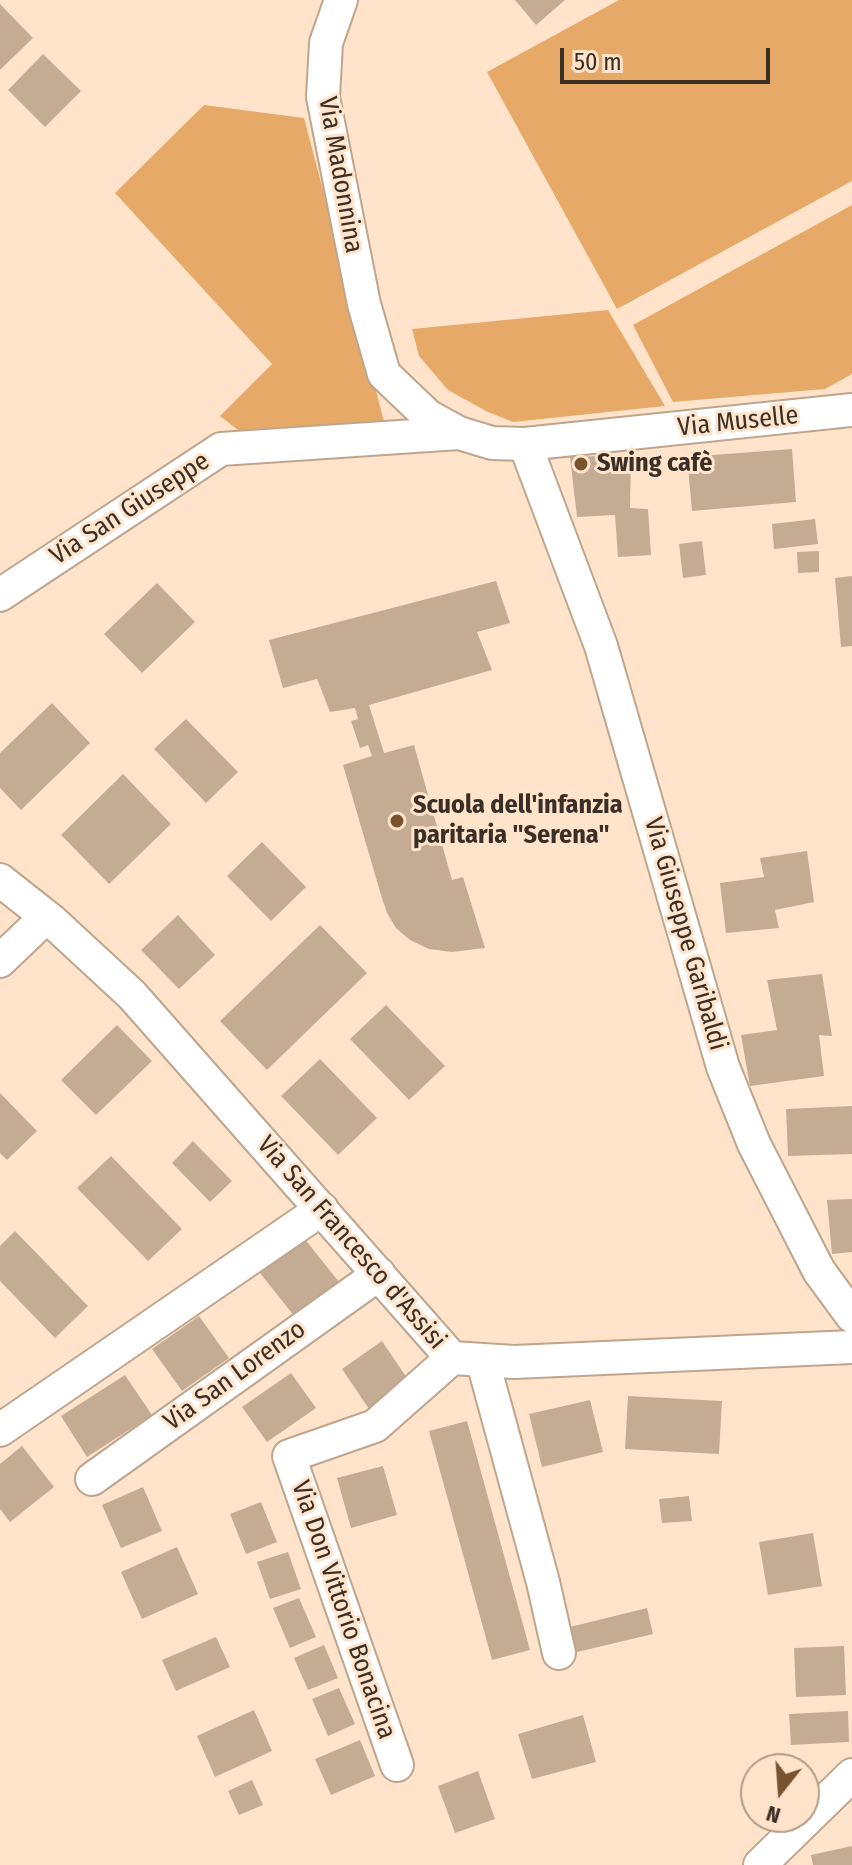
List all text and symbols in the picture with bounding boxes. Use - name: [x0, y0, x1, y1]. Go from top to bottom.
- scale bar: [564, 32, 774, 82]
- text: 50 m: [574, 48, 622, 76]
- street label: Via Madonnina: [311, 95, 369, 255]
- street label: Via Muselle: [676, 400, 800, 444]
- street label: Via San Giuseppe: [45, 446, 215, 572]
- place label: Swing cafè: [597, 448, 713, 480]
- marker: Swing cafè: [572, 455, 590, 473]
- place label: Scuola dell'infanzia paritaria "Serena": [413, 790, 623, 852]
- marker: Scuola dell'infanzia paritaria "Serena": [388, 812, 406, 830]
- street label: Via Giuseppe Garibaldi: [637, 814, 733, 1054]
- street label: Via San Francesco d'Assisi: [250, 1130, 452, 1356]
- street label: Via San Lorenzo: [158, 1314, 312, 1438]
- street label: Via Don Vittorio Bonacina: [284, 1477, 402, 1743]
- north arrow: [740, 1753, 820, 1833]
- text: N: [763, 1800, 784, 1829]

